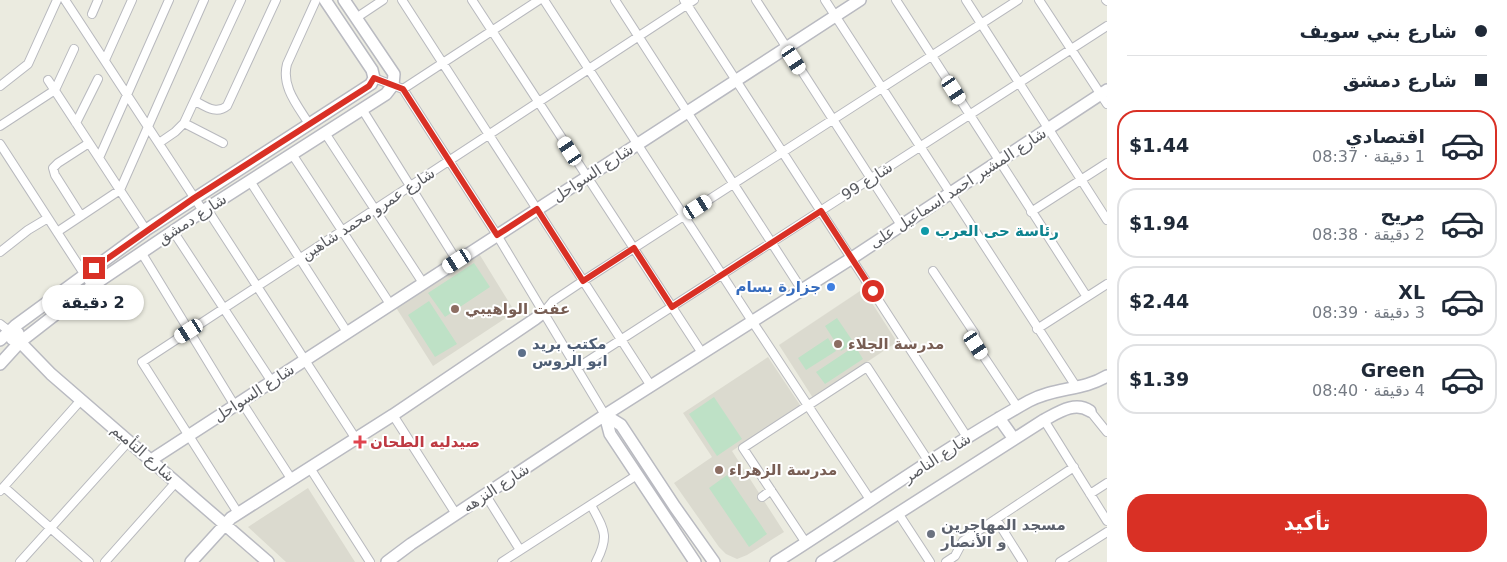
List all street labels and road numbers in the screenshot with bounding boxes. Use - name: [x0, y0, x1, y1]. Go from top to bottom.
- street label: شارع المشير احمد اسماعيل على: [866, 124, 1050, 252]
- street label: شارع السواحل: [549, 140, 637, 206]
- street label: شارع 99: [838, 158, 896, 204]
- street label: شارع عمرو محمد شاهين: [298, 164, 438, 264]
- street label: شارع دمشق: [154, 190, 230, 248]
- street label: شارع السواحل: [210, 360, 298, 426]
- street label: شارع التأميم: [107, 419, 180, 486]
- street label: شارع الناصر: [899, 429, 974, 487]
- street label: شارع النزهه: [459, 460, 533, 516]

